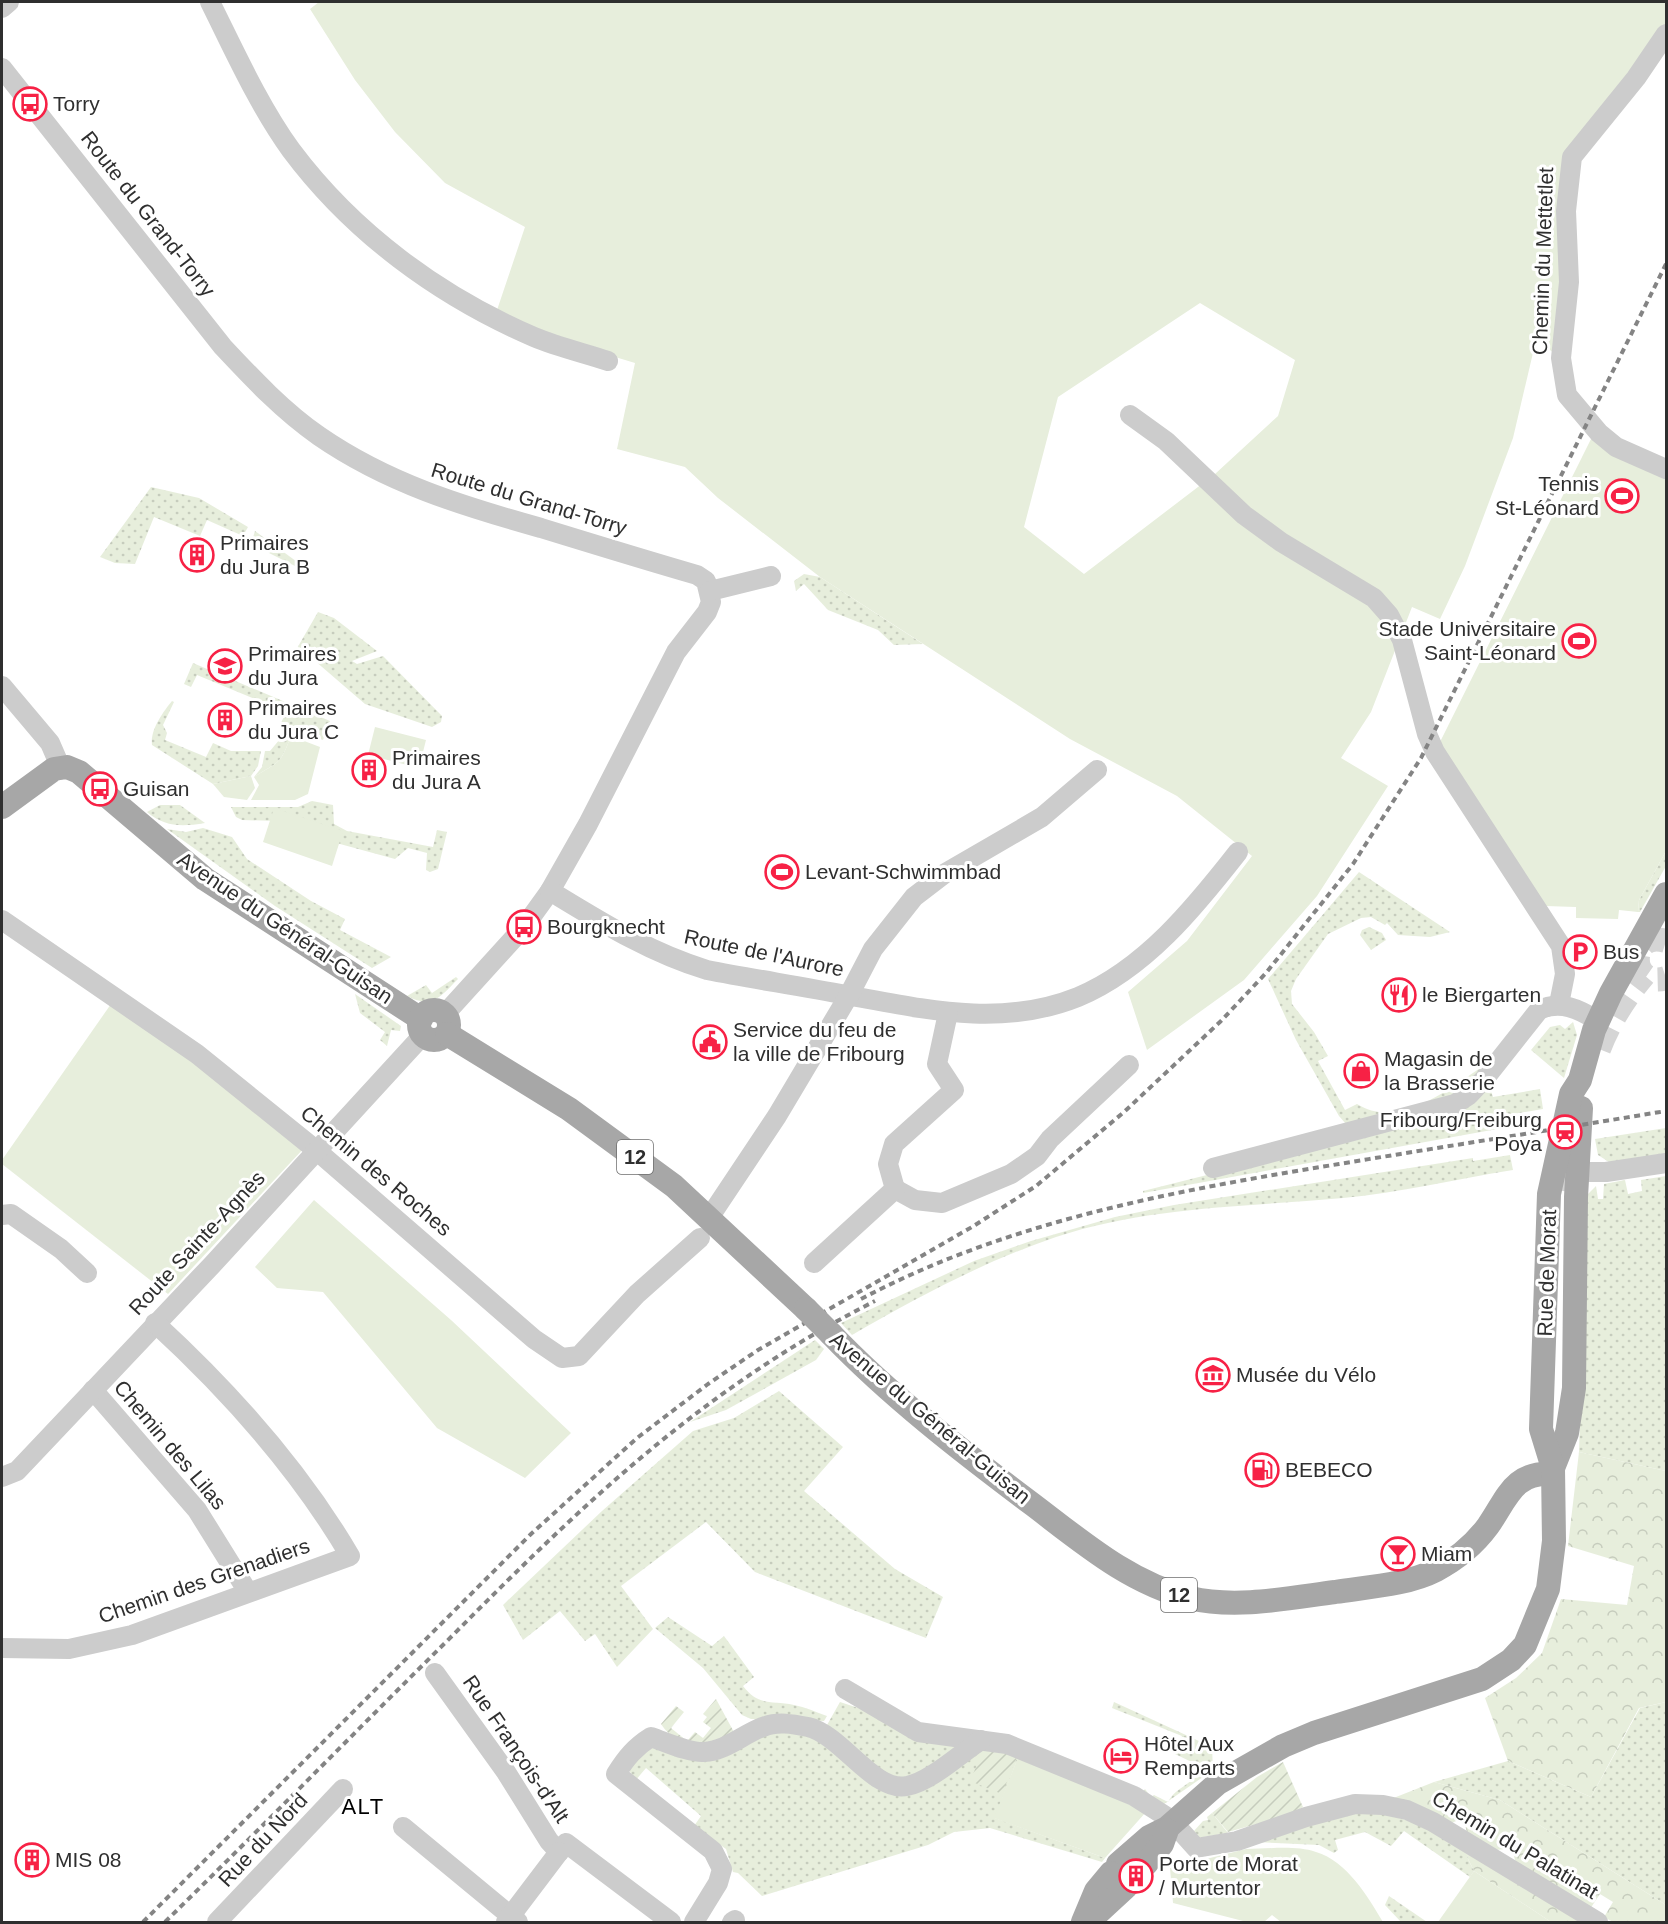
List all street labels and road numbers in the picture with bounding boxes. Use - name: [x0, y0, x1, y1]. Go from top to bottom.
- street label: Route du Grand-Torry: [77, 127, 220, 301]
- street label: Chemin du Mettetlet: [1528, 167, 1557, 355]
- street label: Route du Grand-Torry: [429, 458, 630, 539]
- street label: Avenue du Général-Guisan: [174, 847, 397, 1008]
- street label: Route de l'Aurore: [682, 924, 846, 981]
- street label: Chemin des Roches: [297, 1101, 456, 1240]
- road number: 12: [617, 1140, 653, 1174]
- street label: Route Sainte-Agnès: [124, 1166, 269, 1319]
- street label: Rue de Morat: [1533, 1209, 1560, 1337]
- street label: Avenue du Général-Guisan: [826, 1327, 1035, 1508]
- street label: Chemin des Lilas: [110, 1376, 231, 1514]
- street label: Chemin des Grenadiers: [95, 1534, 312, 1628]
- road number: 12: [1161, 1578, 1197, 1612]
- street label: Rue François-d'Alt: [459, 1671, 574, 1827]
- street label: Chemin du Palatinat: [1428, 1786, 1602, 1903]
- street label: Rue du Nord: [214, 1788, 312, 1891]

